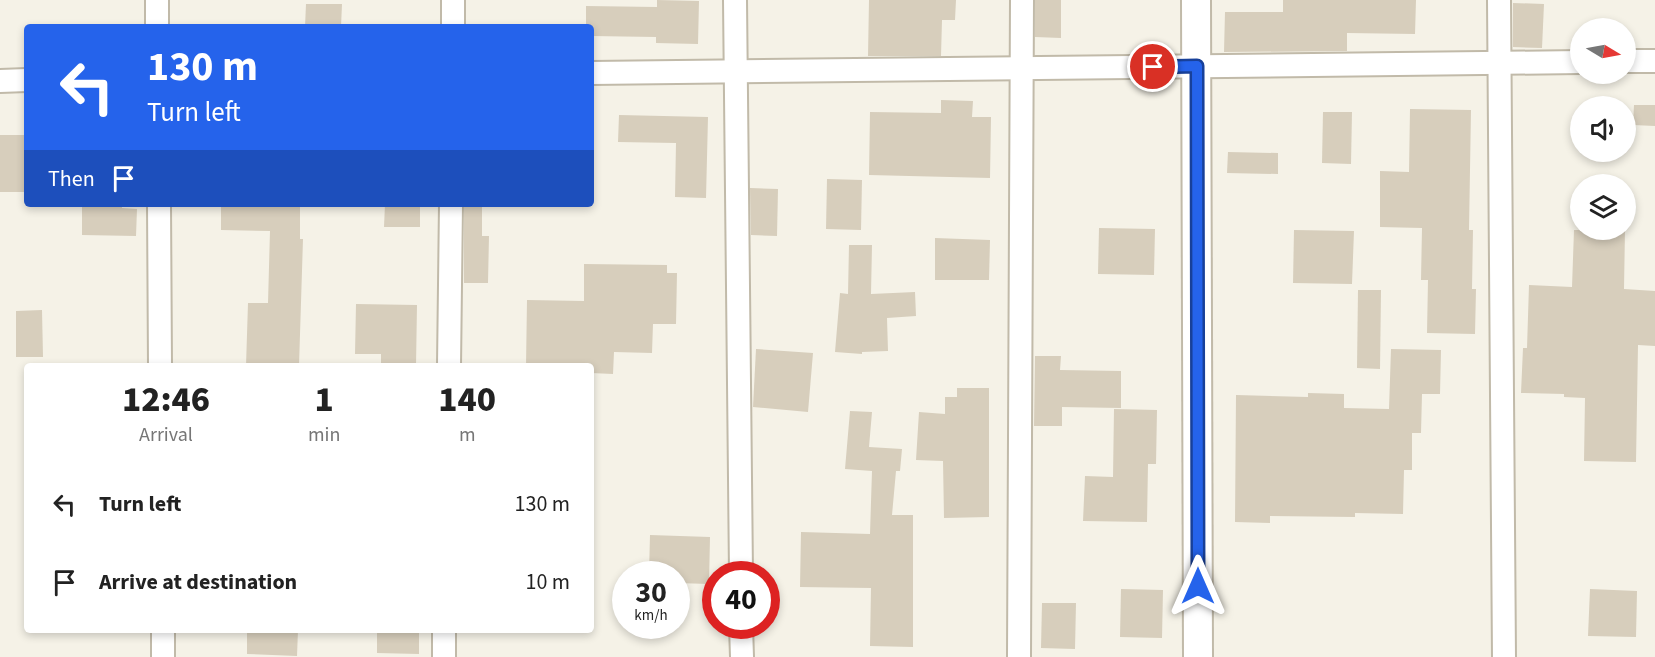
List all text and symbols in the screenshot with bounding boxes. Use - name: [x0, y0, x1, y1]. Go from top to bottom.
- north arrow: [1570, 18, 1636, 84]
- map controls: [1570, 18, 1636, 240]
- text: 130 m: [147, 37, 258, 97]
- pin: [1127, 41, 1178, 92]
- icon: left: [48, 48, 126, 126]
- icon: arrive: [1136, 50, 1169, 83]
- text: Turn left: [147, 93, 241, 132]
- button: sound: [1570, 96, 1636, 162]
- icon: arrive: [107, 162, 140, 195]
- text: Then: [48, 163, 95, 195]
- button: layers: [1570, 174, 1636, 240]
- text: 12:46: [122, 374, 210, 425]
- text: 1: [315, 374, 334, 425]
- text: 140: [438, 374, 496, 425]
- text: Arrival: [139, 421, 193, 449]
- text: min: [308, 421, 340, 449]
- text: m: [459, 421, 475, 449]
- icon: left: [48, 488, 81, 521]
- text: Turn left: [99, 488, 181, 520]
- text: 130 m: [515, 488, 570, 520]
- position arrow: [1166, 554, 1230, 618]
- speed limit sign: 40: [702, 561, 780, 639]
- icon: arrive: [48, 566, 81, 599]
- text: Arrive at destination: [99, 566, 297, 598]
- text: 10 m: [525, 566, 570, 598]
- text: 30: [635, 571, 667, 614]
- text: km/h: [634, 605, 668, 626]

